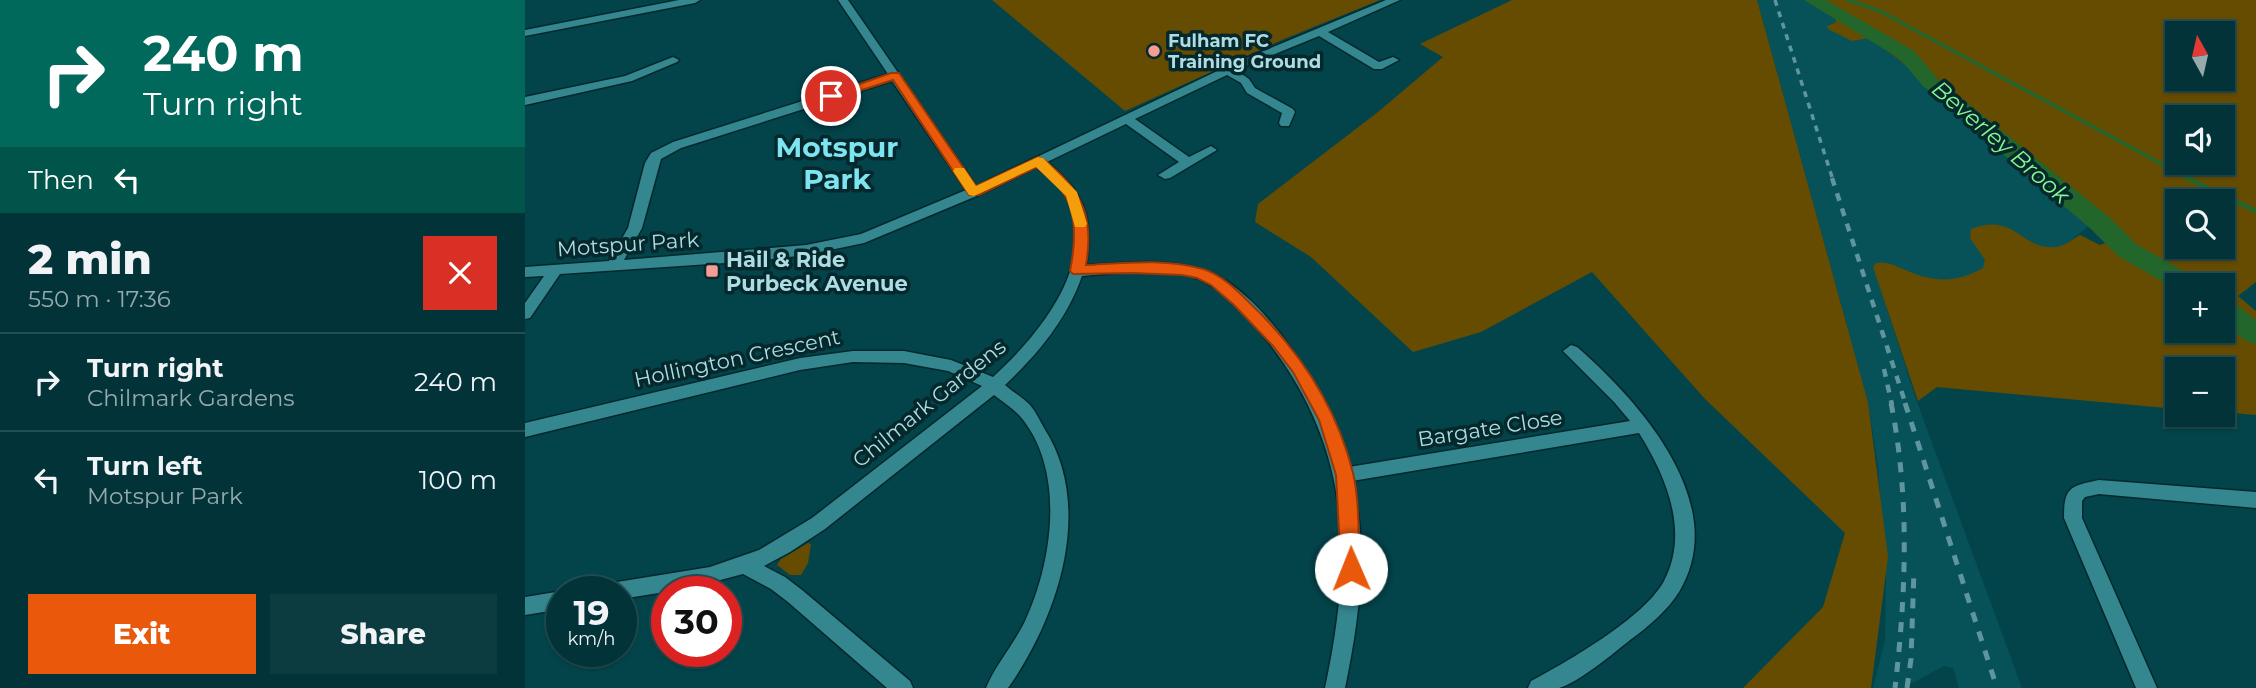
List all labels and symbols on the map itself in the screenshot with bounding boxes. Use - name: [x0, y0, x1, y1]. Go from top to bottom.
- north arrow: [2165, 21, 2235, 91]
- place label: Fulham FC Training Ground: [1168, 30, 1321, 73]
- marker: Fulham FC Training Ground: [1146, 43, 1162, 59]
- pin: [801, 66, 861, 126]
- water label: Beverley Brook: [1926, 75, 2077, 210]
- district label: Motspur Park: [776, 130, 898, 196]
- street label: Motspur Park: [556, 227, 700, 261]
- place label: Hail & Ride Purbeck Avenue: [726, 247, 908, 296]
- marker: Hail & Ride Purbeck Avenue: [704, 263, 720, 279]
- street label: Hollington Crescent: [632, 324, 842, 392]
- street label: Chilmark Gardens: [847, 334, 1011, 472]
- street label: Bargate Close: [1416, 404, 1564, 452]
- position arrow: [1314, 532, 1388, 606]
- speed limit sign: 30: [651, 576, 742, 667]

